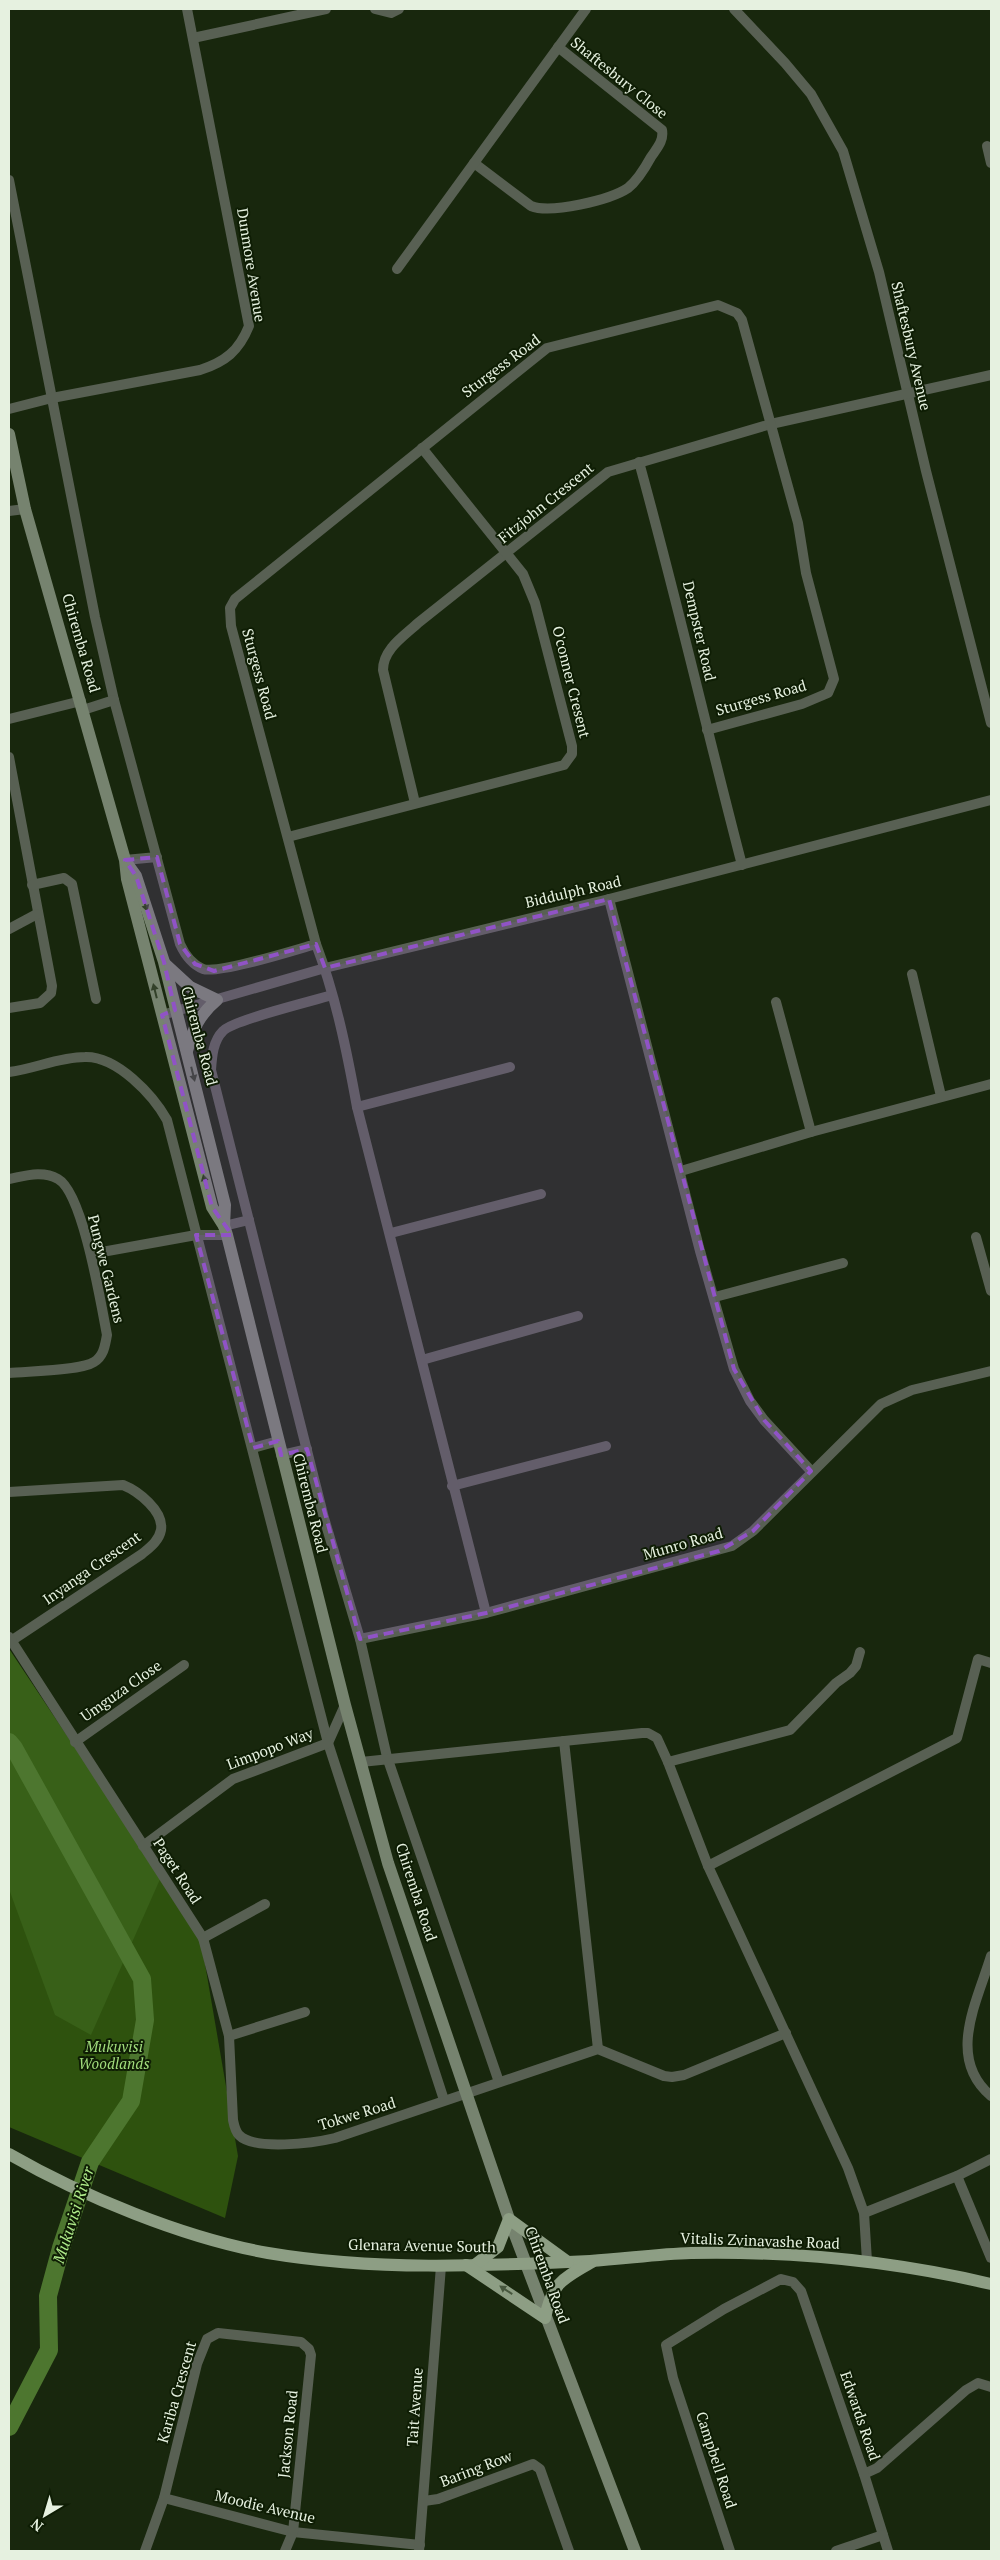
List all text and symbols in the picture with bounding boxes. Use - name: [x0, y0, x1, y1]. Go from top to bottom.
- street label: Shaftesbury Close: [567, 32, 672, 123]
- street label: Dunmore Avenue: [233, 206, 271, 323]
- street label: Shaftesbury Avenue: [887, 279, 937, 412]
- street label: Sturgess Road: [457, 329, 544, 401]
- street label: Fitzjohn Crescent: [493, 457, 598, 547]
- street label: Dempster Road: [679, 579, 721, 683]
- street label: Chiremba Road: [58, 591, 106, 695]
- street label: O'conner Cresent: [548, 624, 596, 740]
- street label: Sturgess Road: [238, 626, 282, 721]
- street label: Sturgess Road: [713, 675, 808, 720]
- street label: Biddulph Road: [523, 870, 623, 912]
- one-way arrow: [142, 896, 149, 911]
- one-way arrow: [151, 983, 159, 998]
- street label: Chiremba Road: [177, 984, 223, 1088]
- one-way arrow: [189, 1067, 197, 1082]
- one-way arrow: [201, 1174, 209, 1189]
- street label: Pungwe Gardens: [84, 1212, 130, 1325]
- street label: Chiremba Road: [289, 1451, 333, 1555]
- street label: Munro Road: [641, 1522, 725, 1564]
- street label: Inyanga Crescent: [38, 1526, 145, 1609]
- street label: Umguza Close: [76, 1655, 165, 1725]
- street label: Limpopo Way: [224, 1722, 316, 1774]
- street label: Paget Road: [149, 1834, 207, 1907]
- street label: Chiremba Road: [392, 1840, 442, 1943]
- park label: Mukuvisi Woodlands: [78, 2036, 150, 2073]
- street label: Tokwe Road: [316, 2092, 398, 2134]
- water label: Mukuvisi River: [47, 2163, 99, 2267]
- street label: Chiremba Road: [521, 2223, 575, 2326]
- street label: Vitalis Zvinavashe Road: [680, 2227, 840, 2253]
- street label: Glenara Avenue South: [348, 2234, 496, 2256]
- one-way arrow: [500, 2286, 513, 2295]
- street label: Kariba Crescent: [152, 2338, 200, 2445]
- street label: Tait Avenue: [401, 2367, 427, 2447]
- street label: Edwards Road: [836, 2368, 886, 2463]
- street label: Jackson Road: [272, 2389, 302, 2479]
- street label: Campbell Road: [692, 2409, 742, 2511]
- street label: Baring Row: [437, 2445, 516, 2491]
- street label: Moodie Avenue: [213, 2485, 317, 2527]
- north arrow: [20, 2490, 70, 2540]
- text: N: [26, 2515, 47, 2536]

